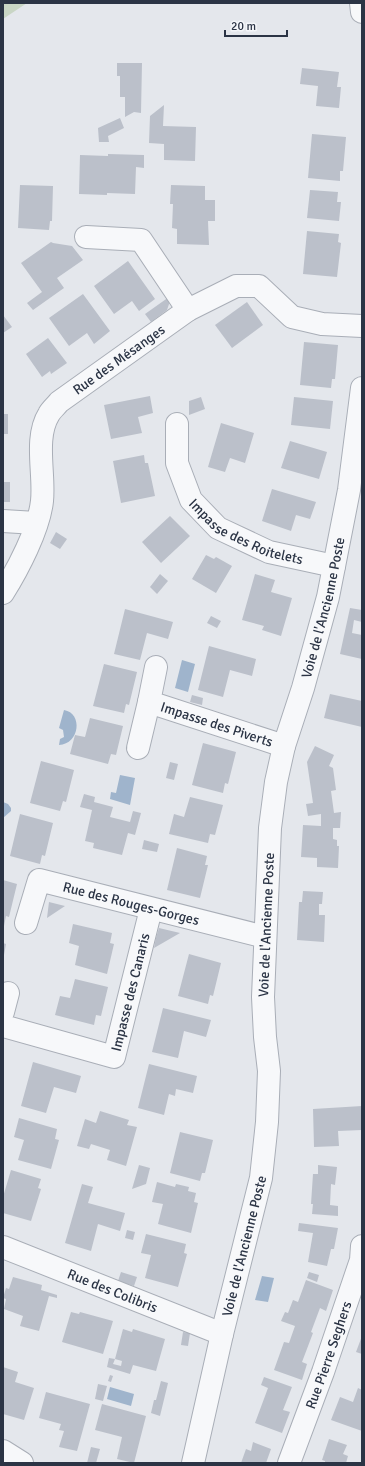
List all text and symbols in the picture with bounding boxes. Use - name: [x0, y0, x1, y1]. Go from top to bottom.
- scale bar: [225, 12, 287, 38]
- text: 20 m: [231, 19, 256, 34]
- street label: Rue des Mésanges: [69, 321, 168, 398]
- street label: Impasse des Roitelets: [186, 495, 305, 568]
- street label: Voie de l'Ancienne Poste: [298, 536, 348, 680]
- street label: Impasse des Piverts: [158, 698, 275, 750]
- street label: Voie de l'Ancienne Poste: [255, 852, 277, 997]
- street label: Rue des Rouges-Gorges: [61, 878, 201, 929]
- street label: Impasse des Canaris: [107, 931, 153, 1053]
- street label: Voie de l'Ancienne Poste: [218, 1174, 270, 1318]
- street label: Rue des Colibris: [65, 1265, 160, 1316]
- street label: Rue Pierre Seghers: [302, 1299, 355, 1411]

